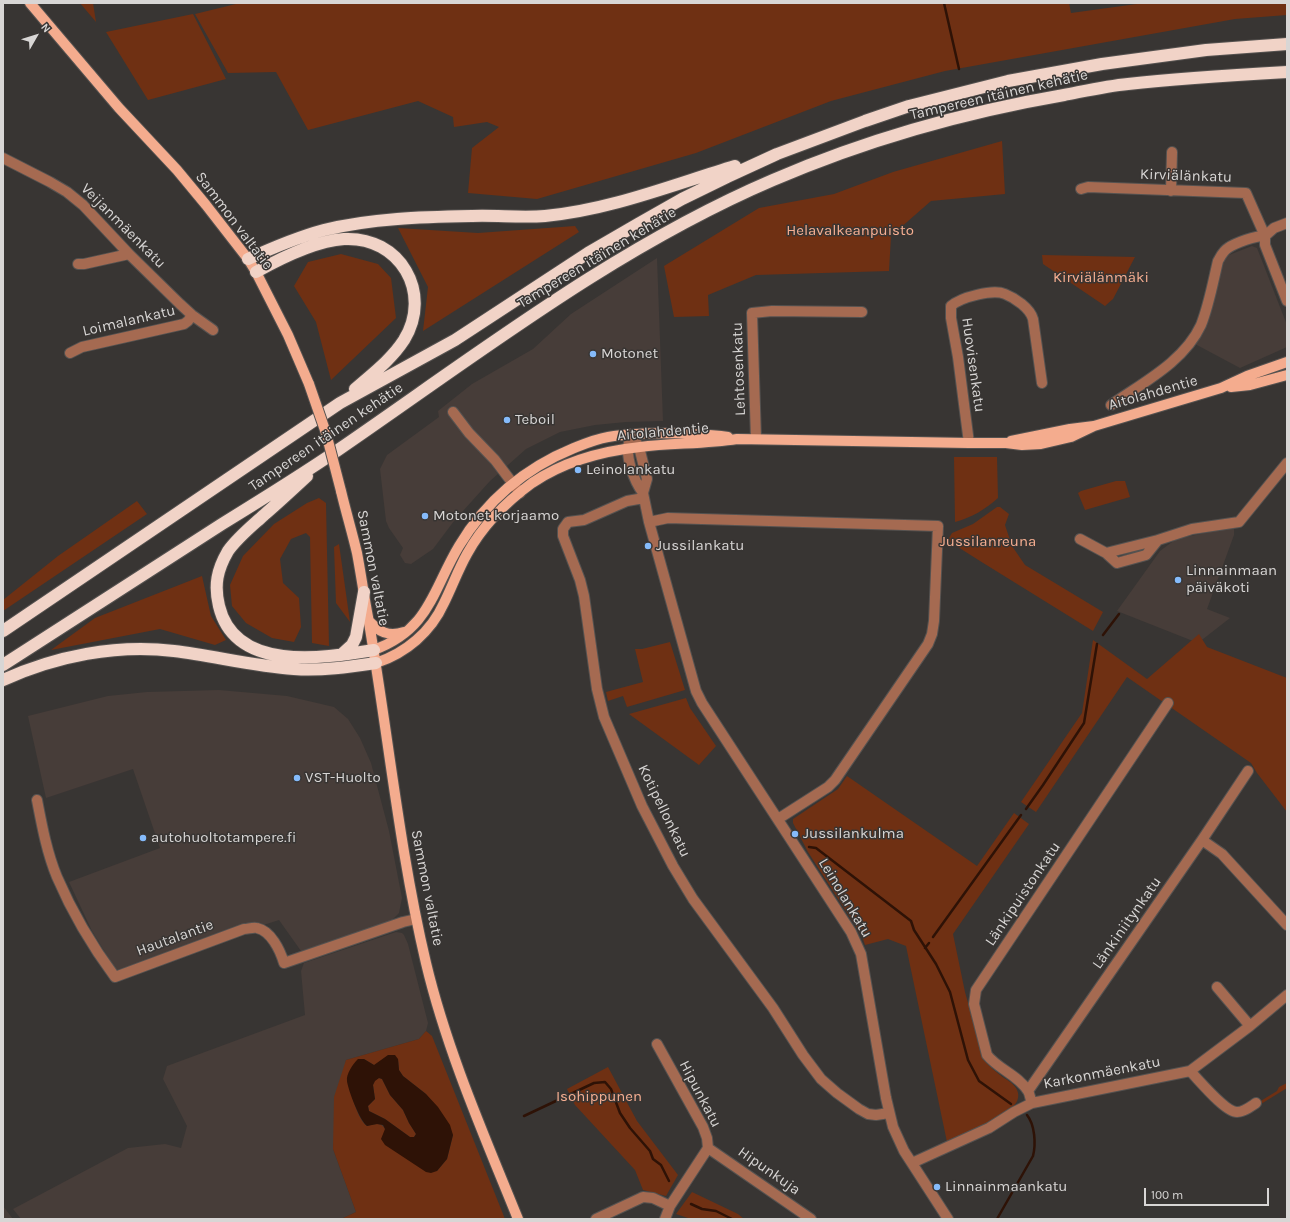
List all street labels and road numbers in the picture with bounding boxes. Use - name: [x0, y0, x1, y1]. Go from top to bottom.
- street label: Tampereen itäinen kehätie: [908, 66, 1090, 124]
- street label: Kirviälänkatu: [1140, 165, 1232, 187]
- street label: Sammon valtatie: [191, 169, 277, 273]
- street label: Veijanmäenkatu: [77, 180, 169, 272]
- street label: Tampereen itäinen kehätie: [514, 203, 680, 313]
- street label: Loimalankatu: [81, 302, 177, 340]
- street label: Huovisenkatu: [957, 317, 989, 413]
- street label: Lehtosenkatu: [728, 322, 750, 416]
- street label: Aitolahdentie: [1106, 372, 1200, 414]
- street label: Tampereen itäinen kehätie: [246, 379, 406, 495]
- street label: Aitolahdentie: [616, 419, 710, 445]
- street label: Sammon valtatie: [353, 508, 393, 628]
- street label: Kotipellonkatu: [634, 762, 694, 860]
- street label: Sammon valtatie: [407, 828, 447, 948]
- street label: Länkipuistonkatu: [981, 838, 1065, 950]
- street label: Leinolankatu: [814, 855, 876, 941]
- street label: Länkiniitynkatu: [1089, 873, 1165, 973]
- street label: Hautalantie: [134, 916, 216, 960]
- street label: Karkonmäenkatu: [1042, 1053, 1162, 1093]
- street label: Hipunkatu: [675, 1058, 725, 1130]
- street label: Hipunkuja: [734, 1143, 804, 1199]

